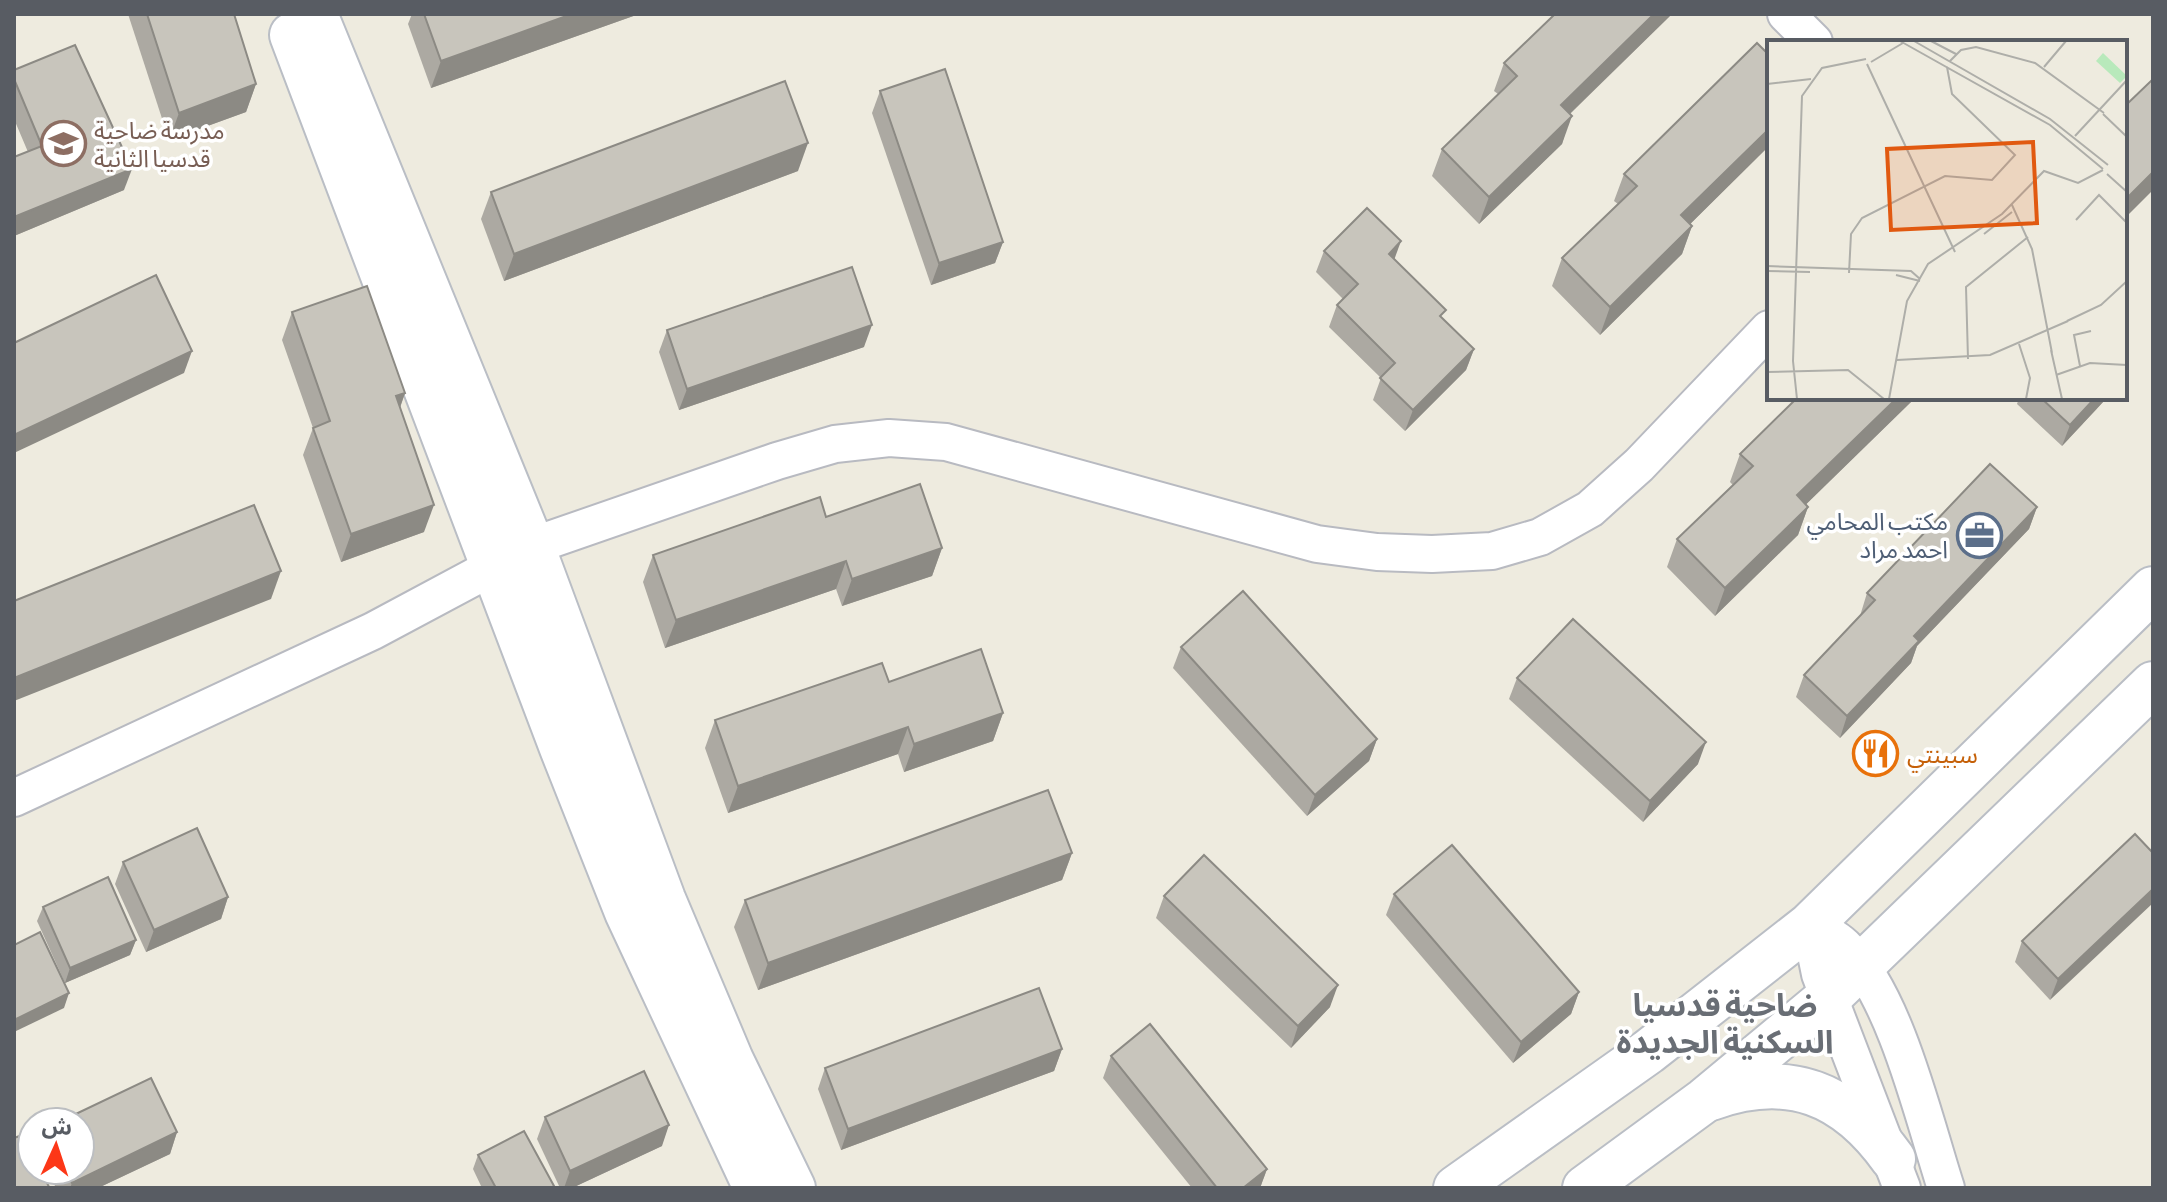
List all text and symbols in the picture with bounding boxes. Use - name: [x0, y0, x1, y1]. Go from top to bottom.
- inset map: [1767, 40, 2127, 400]
- place label: مدرسة ضاحية قدسيا الثانية: [94, 117, 225, 172]
- school or university icon: مدرسة ضاحية قدسيا الثانية: [39, 120, 87, 168]
- place label: مكتب المحامي احمد مراد: [1806, 508, 1948, 564]
- office icon: مكتب المحامي احمد مراد: [1955, 511, 2003, 559]
- restaurant icon: سبينتي: [1852, 730, 1900, 778]
- place label: سبينتي: [1907, 741, 1978, 773]
- district label: ضاحية قدسيا السكنية الجديدة: [1617, 986, 1833, 1060]
- north arrow: [16, 1106, 96, 1186]
- text: ش: [41, 1112, 73, 1140]

